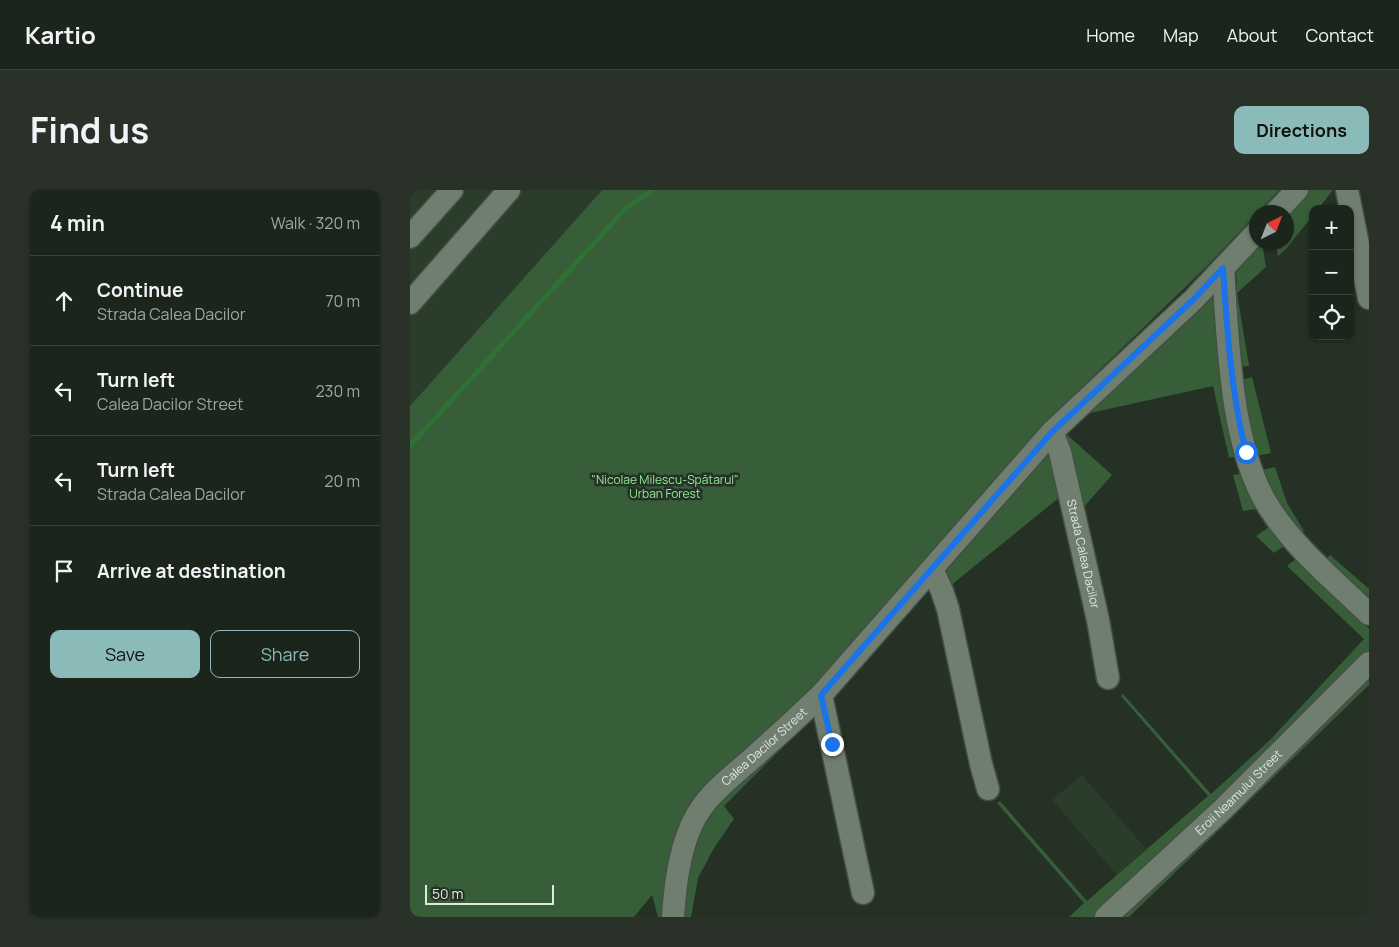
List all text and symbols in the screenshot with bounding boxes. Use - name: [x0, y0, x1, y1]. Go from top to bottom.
- text: Kartio: [25, 18, 96, 51]
- text: Home: [1086, 23, 1135, 47]
- text: Map: [1163, 23, 1199, 47]
- text: About: [1227, 23, 1277, 47]
- text: Contact: [1305, 23, 1374, 47]
- text: Find us: [30, 106, 149, 154]
- button: Directions: [1234, 106, 1369, 154]
- north arrow: [1249, 205, 1294, 250]
- map controls: [1309, 205, 1354, 340]
- button: +: [1309, 205, 1354, 250]
- text: 4 min: [50, 209, 105, 237]
- text: Walk · 320 m: [271, 212, 360, 234]
- button: −: [1309, 250, 1354, 295]
- text: Continue: [97, 277, 183, 303]
- icon: ahead: [50, 287, 78, 315]
- text: 70 m: [325, 290, 360, 312]
- button: locate: [1309, 295, 1354, 340]
- text: Strada Calea Dacilor: [97, 303, 245, 325]
- text: Turn left: [97, 367, 175, 393]
- icon: left: [50, 377, 78, 405]
- text: 230 m: [316, 380, 360, 402]
- text: Calea Dacilor Street: [97, 393, 244, 415]
- route start: [1235, 441, 1258, 464]
- text: Turn left: [97, 457, 175, 483]
- icon: left: [50, 467, 78, 495]
- text: 20 m: [324, 470, 360, 492]
- park label: "Nicolae Milescu-Spătarul" Urban Forest: [591, 471, 739, 502]
- text: Strada Calea Dacilor: [97, 483, 245, 505]
- street label: Strada Calea Dacilor: [1063, 498, 1104, 611]
- icon: arrive: [50, 557, 78, 585]
- text: Arrive at destination: [97, 558, 286, 584]
- button: Save: [50, 630, 200, 678]
- button: Share: [210, 630, 360, 678]
- street label: Calea Dacilor Street: [717, 703, 811, 789]
- route end: [821, 733, 844, 756]
- street label: Eroii Neamului Street: [1191, 745, 1286, 839]
- scale bar: [425, 882, 554, 905]
- text: 50 m: [432, 884, 463, 903]

